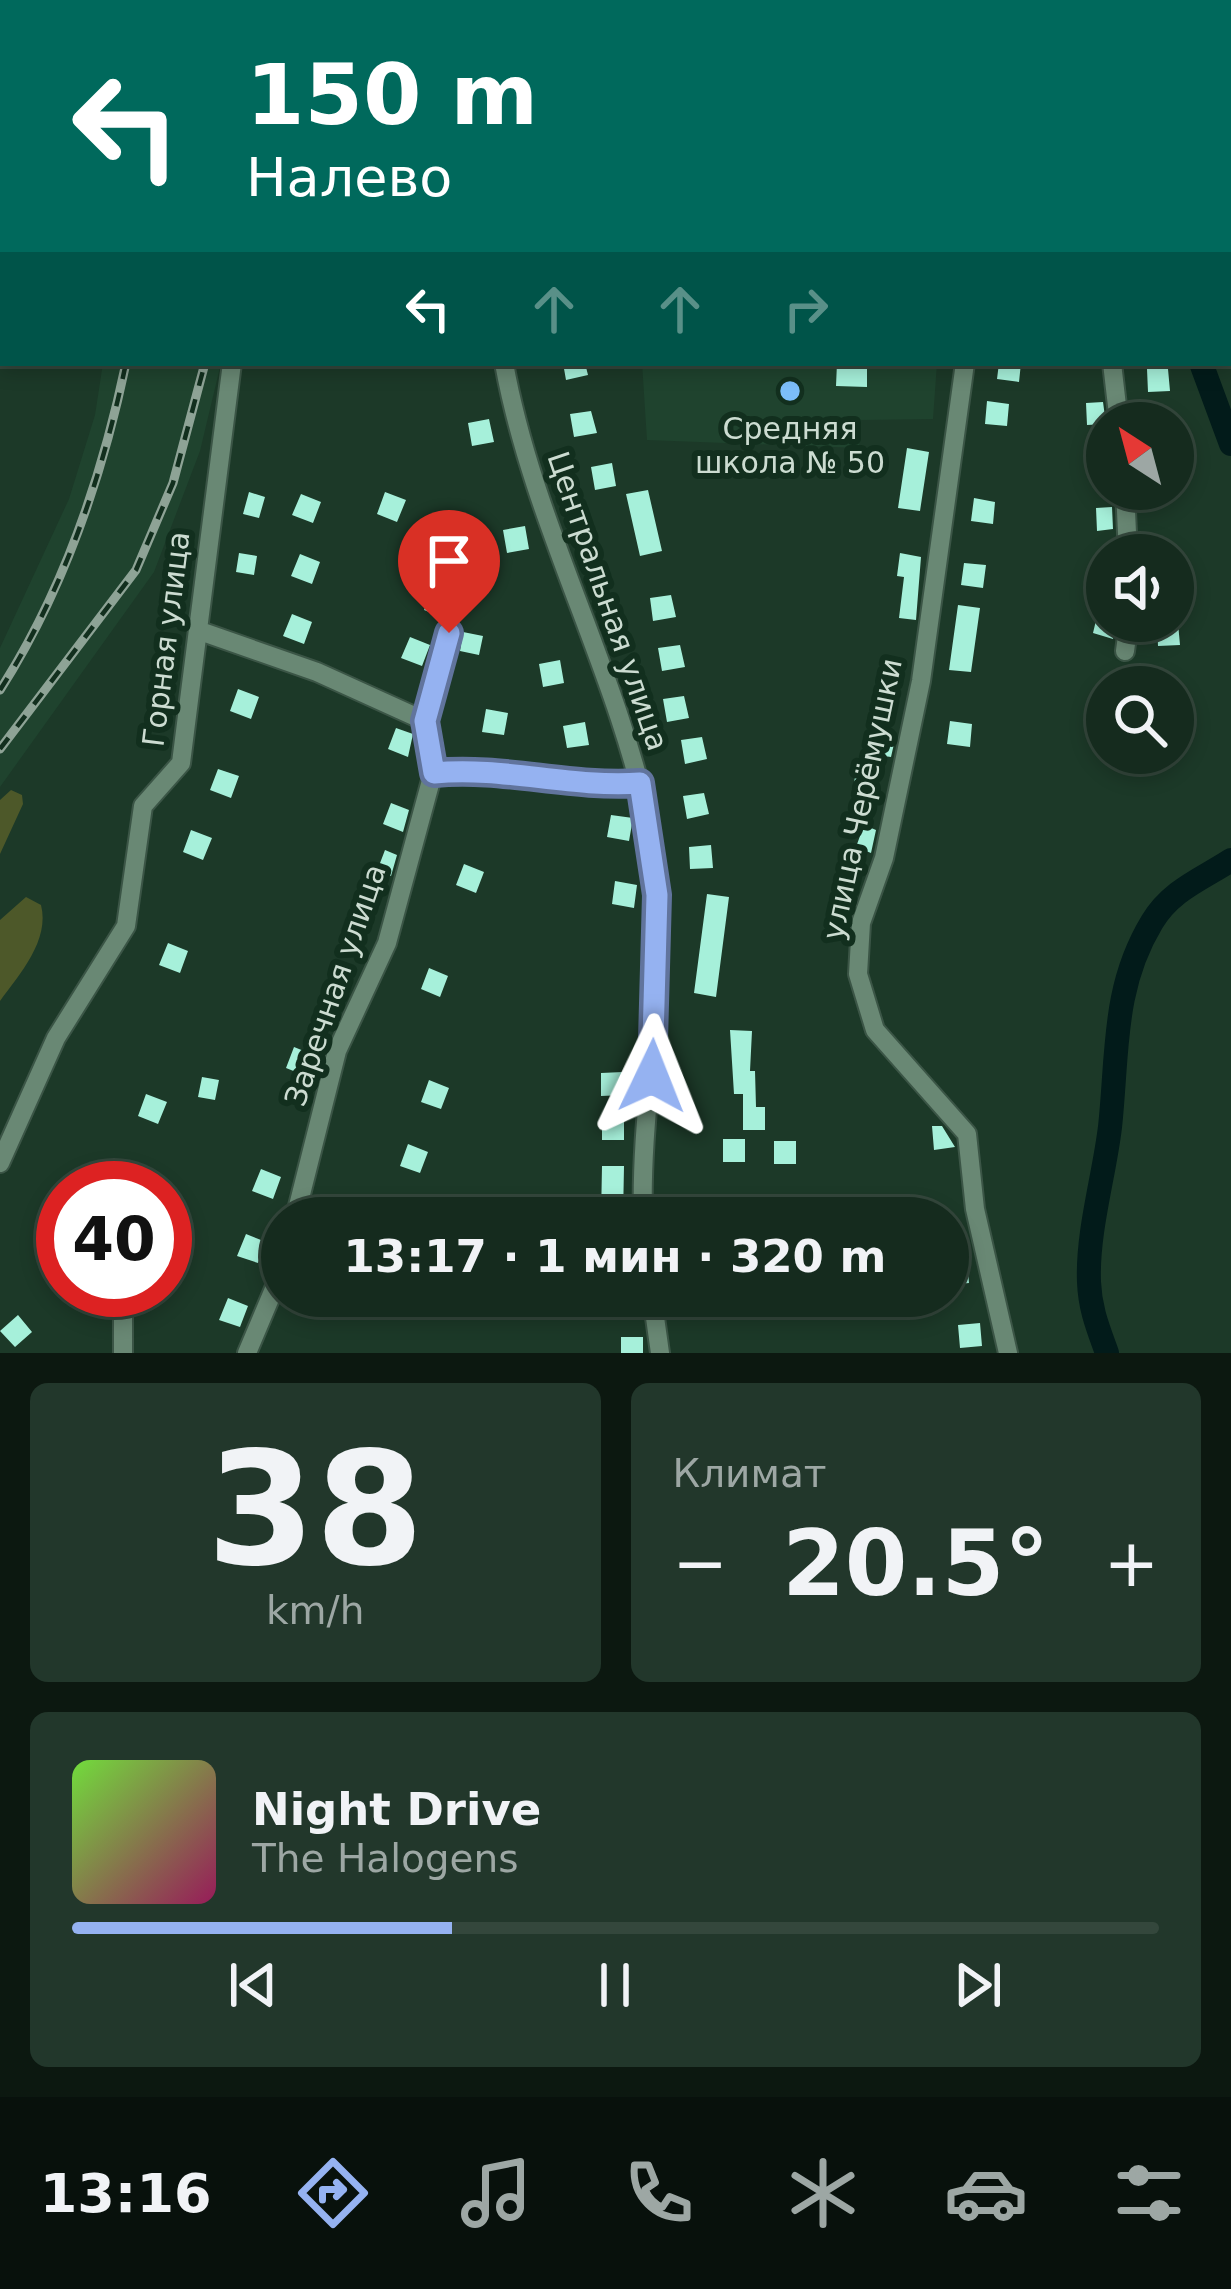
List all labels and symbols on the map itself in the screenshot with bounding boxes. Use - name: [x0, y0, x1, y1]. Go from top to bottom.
- marker: Средняя школа № 50: [777, 378, 803, 404]
- north arrow: [1086, 402, 1194, 510]
- place label: Средняя школа № 50: [695, 411, 885, 480]
- street label: Центральная улица: [540, 447, 676, 755]
- pin: [398, 510, 500, 633]
- street label: Горная улица: [135, 529, 197, 749]
- street label: улица Черёмушки: [815, 655, 909, 943]
- street label: Заречная улица: [277, 859, 393, 1111]
- position arrow: [589, 1013, 715, 1139]
- speed limit sign: 40: [36, 1161, 192, 1317]

